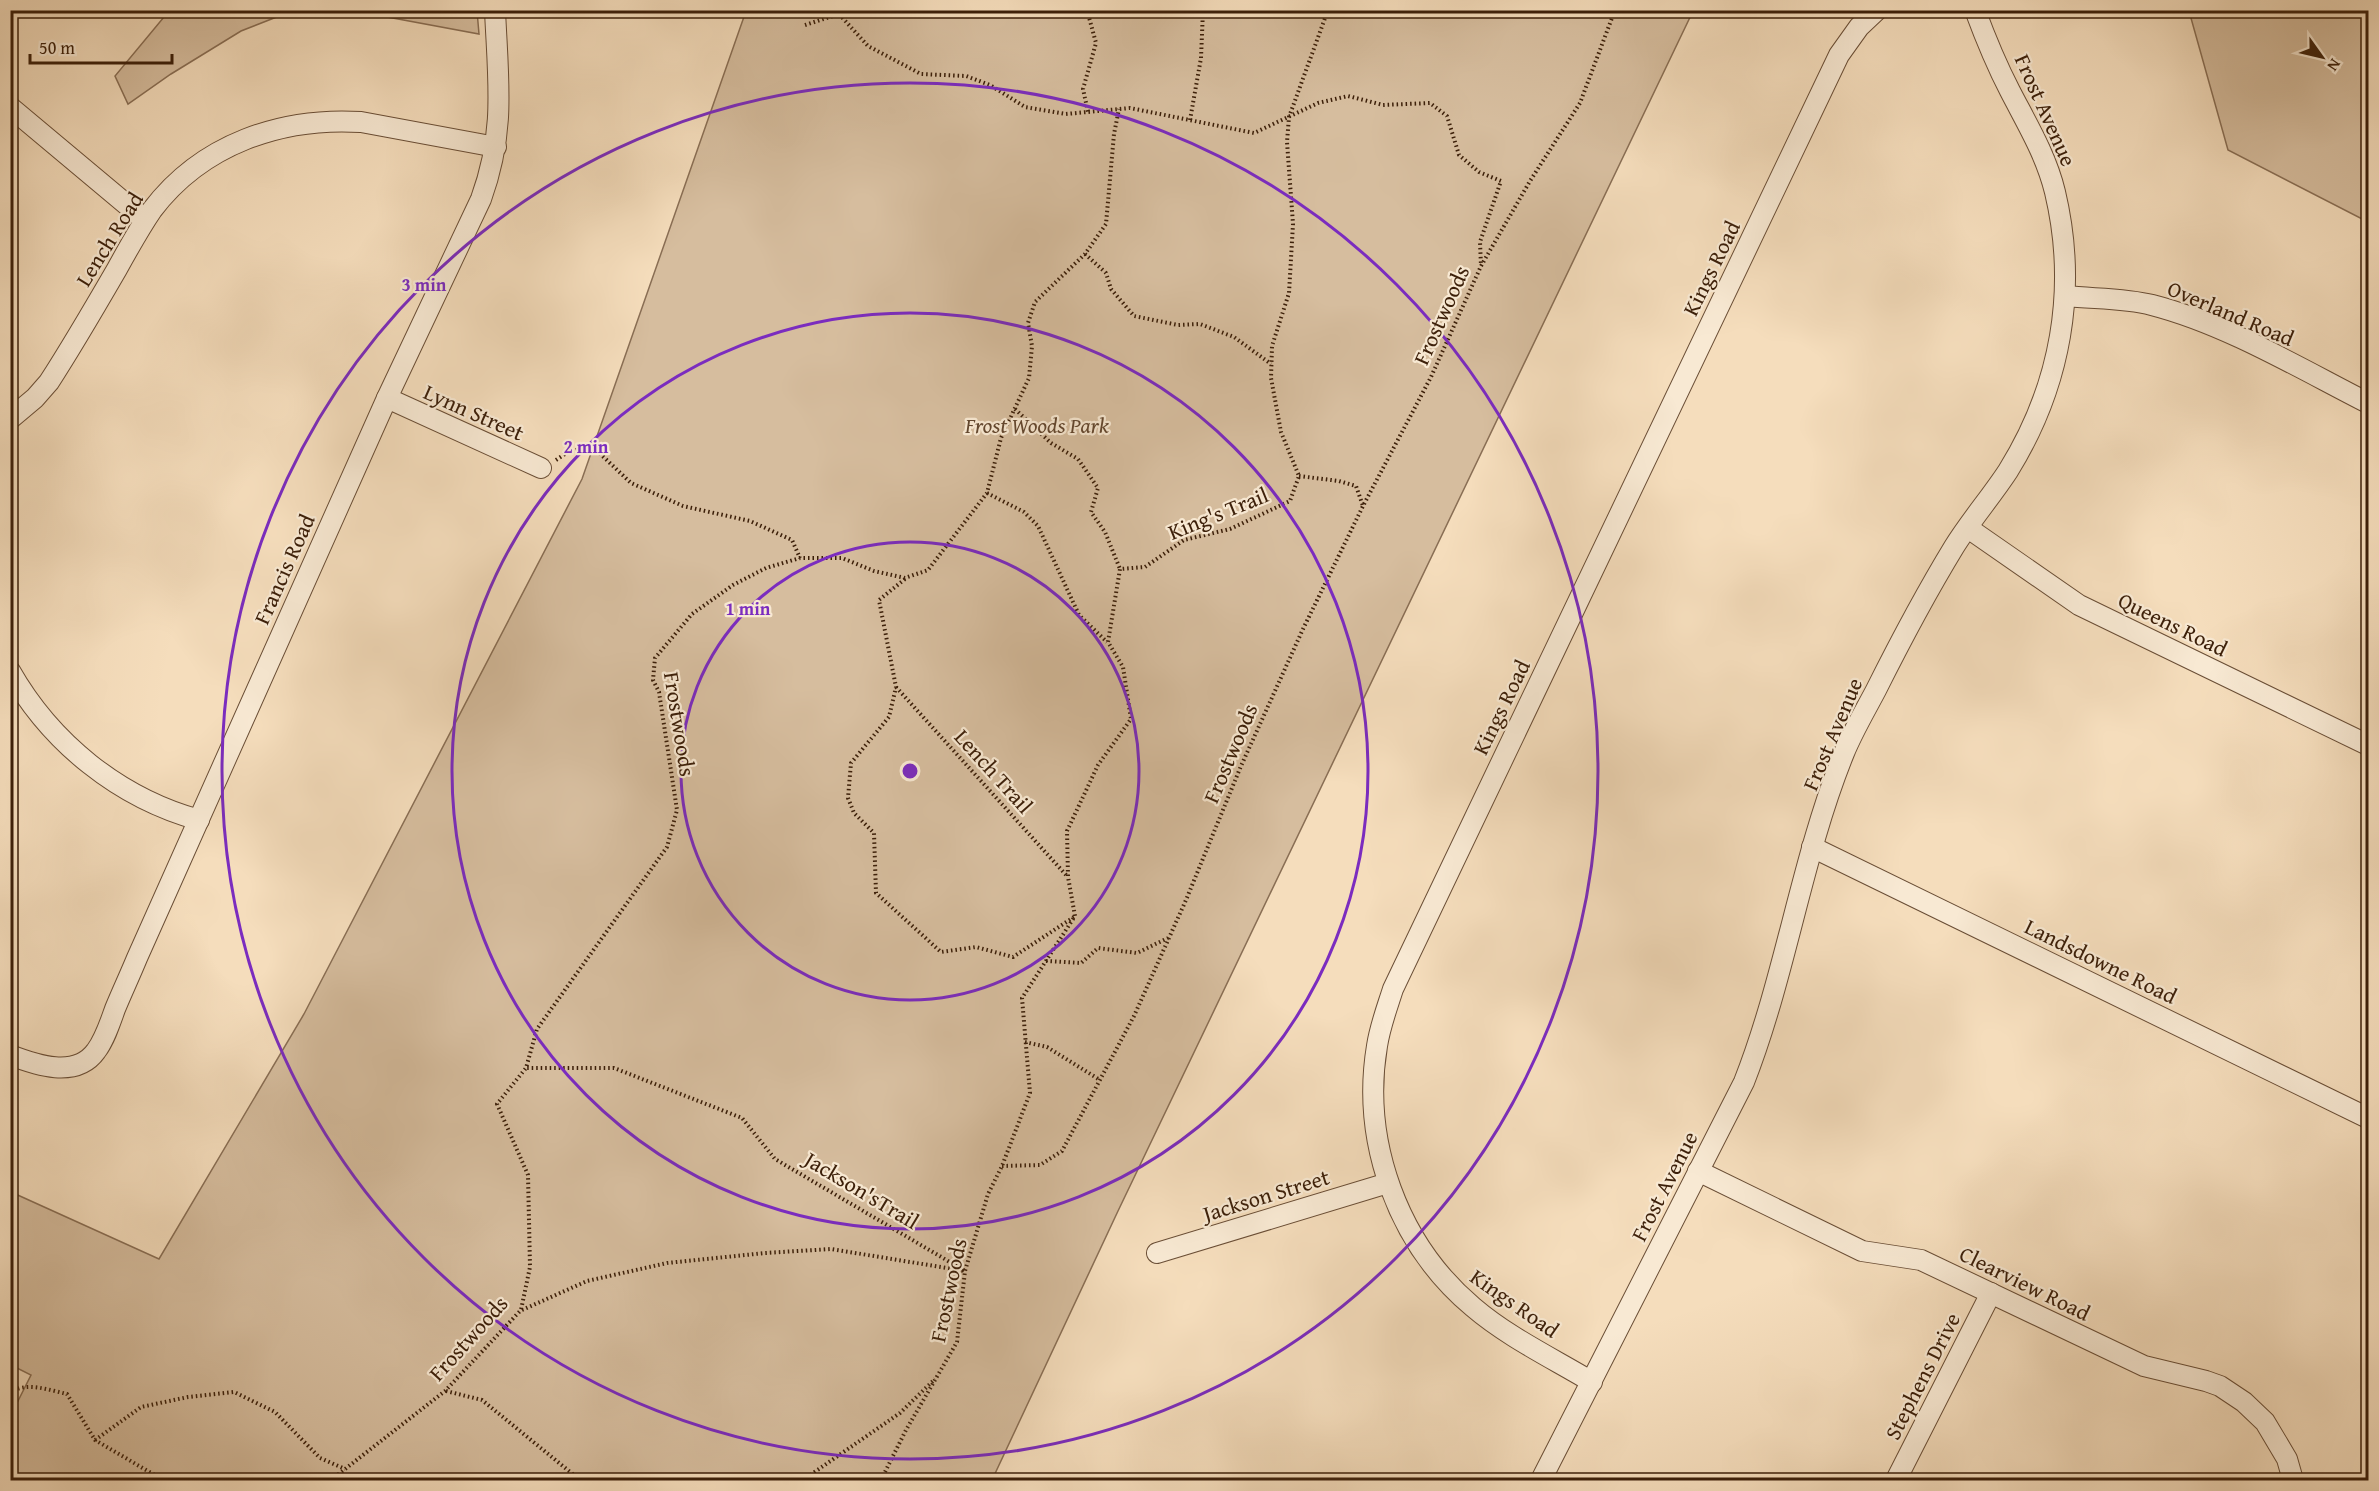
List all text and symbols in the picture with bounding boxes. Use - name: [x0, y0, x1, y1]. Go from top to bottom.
- scale bar: [30, 27, 172, 65]
- north arrow: [2292, 27, 2352, 87]
- text: 50 m: [39, 34, 75, 61]
- street label: Frost Avenue: [2007, 49, 2085, 171]
- text: N: [2321, 54, 2347, 77]
- street label: Lench Road: [67, 185, 151, 292]
- street label: Kings Road: [1674, 215, 1748, 321]
- street label: Frostwoods: [1405, 260, 1477, 370]
- text: 3 min: [402, 271, 447, 298]
- street label: Overland Road: [2163, 272, 2299, 354]
- street label: Lynn Street: [419, 376, 530, 448]
- park label: Frost Woods Park: [964, 409, 1110, 441]
- text: 2 min: [564, 433, 609, 460]
- street label: King's Trail: [1163, 478, 1273, 548]
- street label: Francis Road: [245, 508, 323, 629]
- street label: Queens Road: [2113, 584, 2233, 664]
- text: 1 min: [726, 595, 771, 622]
- street label: Kings Road: [1464, 654, 1538, 760]
- street label: Frostwoods: [656, 669, 704, 779]
- street label: Frost Avenue: [1794, 673, 1870, 795]
- street label: Frostwoods: [1195, 698, 1265, 808]
- street label: Lench Trail: [947, 722, 1041, 820]
- centre of rings: [900, 761, 920, 781]
- street label: Landsdowne Road: [2019, 910, 2183, 1012]
- street label: Frost Avenue: [1623, 1125, 1705, 1247]
- street label: Jackson'sTrail: [796, 1142, 925, 1237]
- street label: Jackson Street: [1196, 1161, 1333, 1230]
- street label: Frostwoods: [921, 1235, 975, 1345]
- street label: Clearview Road: [1954, 1238, 2096, 1329]
- street label: Kings Road: [1464, 1261, 1566, 1346]
- street label: Frostwoods: [421, 1288, 515, 1388]
- street label: Stephens Drive: [1876, 1307, 1968, 1445]

